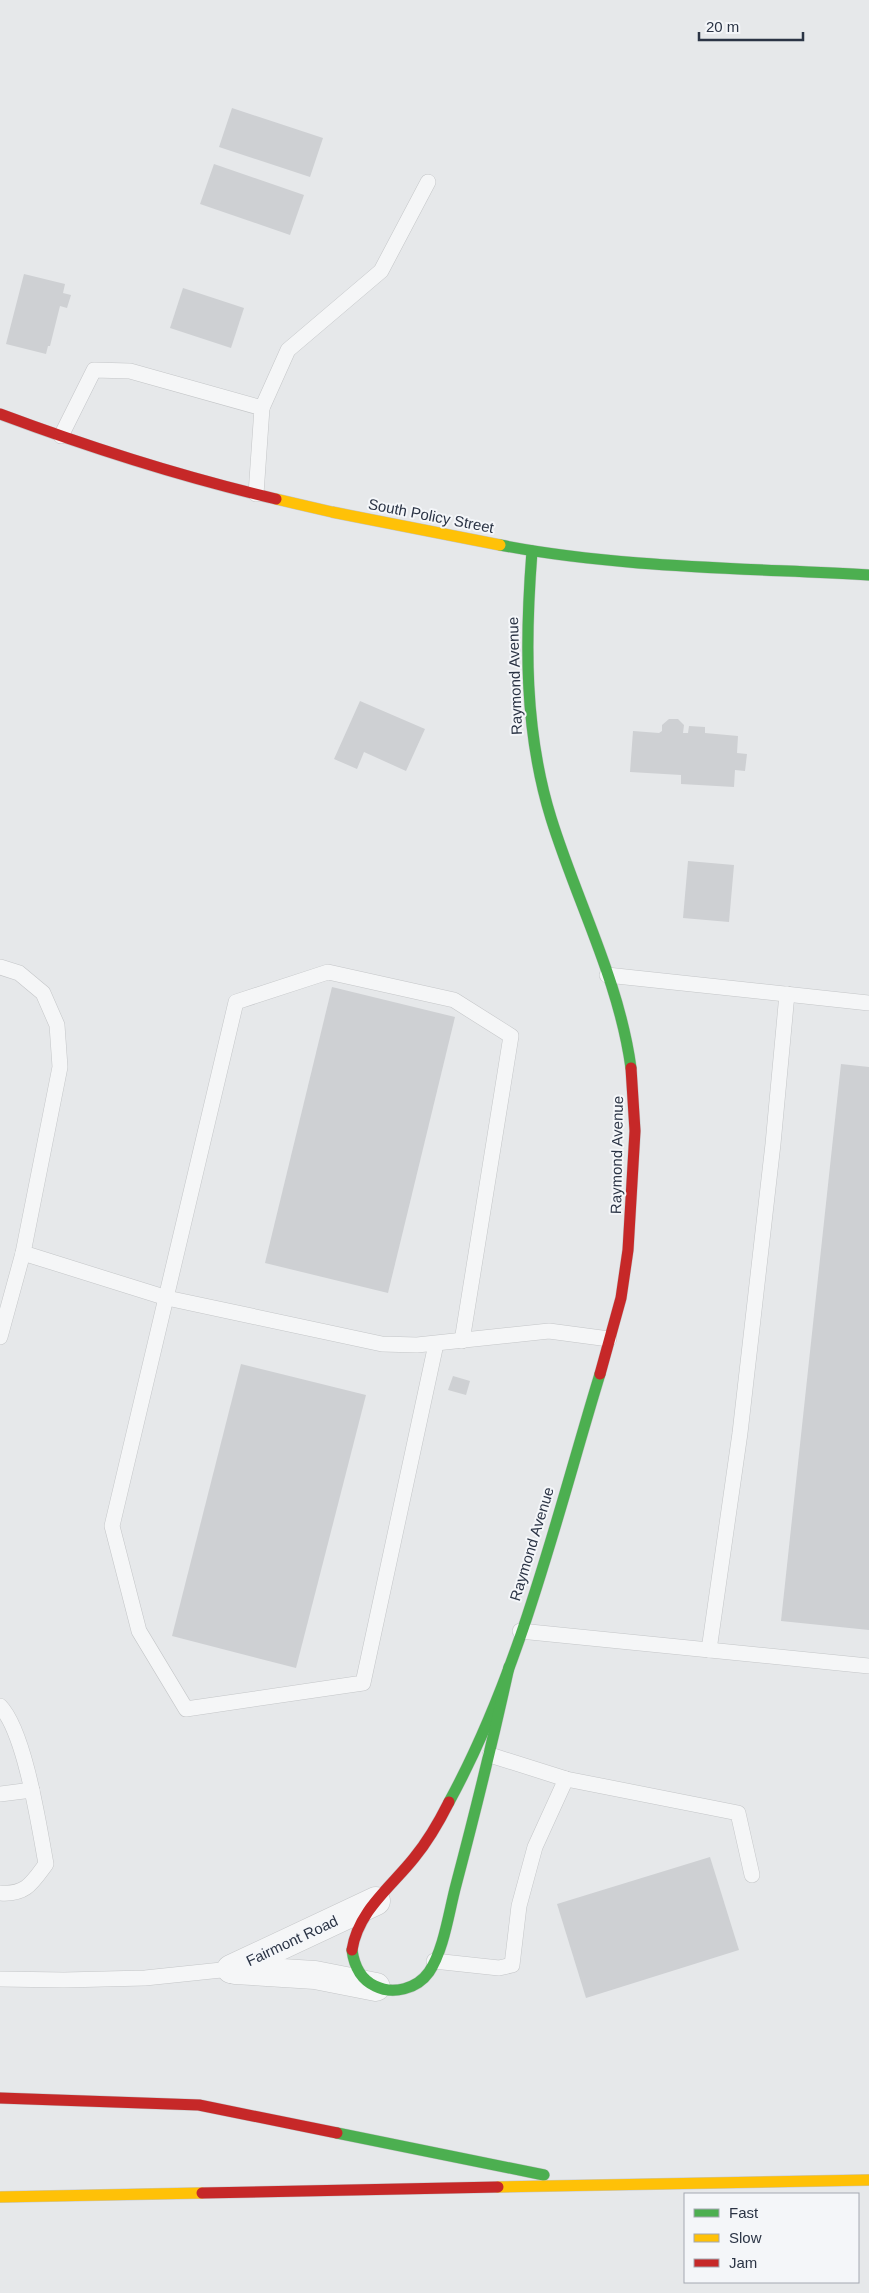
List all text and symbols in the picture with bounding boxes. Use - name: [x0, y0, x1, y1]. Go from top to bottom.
- scale bar: [699, 10, 803, 42]
- text: 20 m: [706, 18, 739, 35]
- street label: South Policy Street: [367, 495, 496, 536]
- street label: Raymond Avenue: [504, 617, 525, 735]
- street label: Raymond Avenue: [607, 1096, 626, 1214]
- street label: Raymond Avenue: [506, 1485, 557, 1603]
- street label: Fairmont Road: [243, 1912, 340, 1969]
- legend: [684, 2193, 859, 2283]
- text: Fast: [729, 2204, 759, 2221]
- text: Slow: [729, 2229, 762, 2246]
- text: Jam: [729, 2254, 757, 2271]

